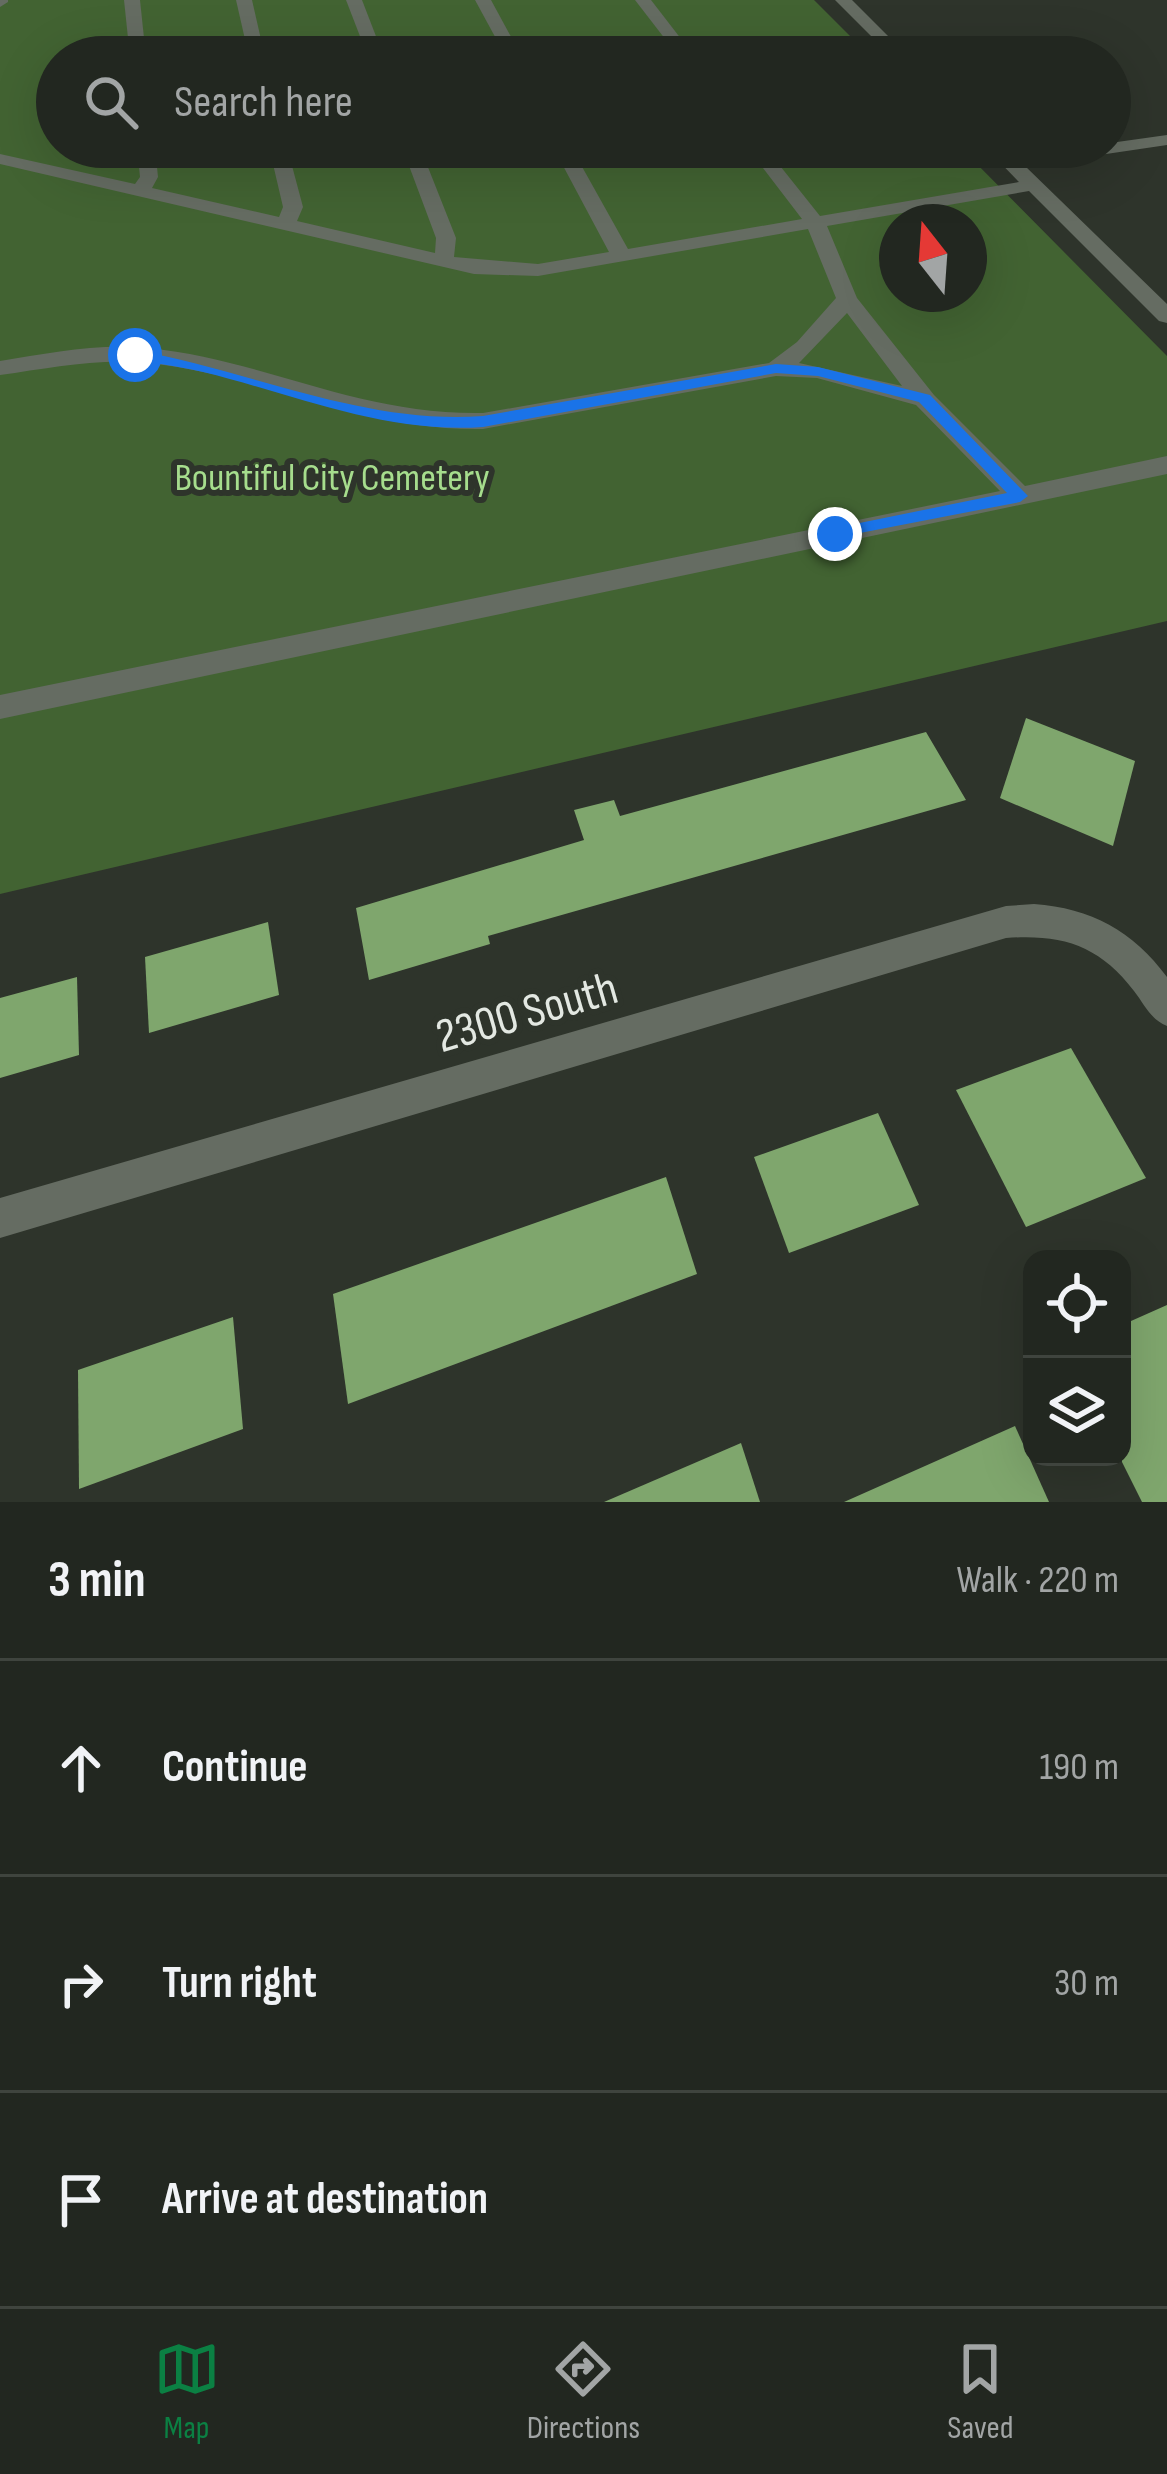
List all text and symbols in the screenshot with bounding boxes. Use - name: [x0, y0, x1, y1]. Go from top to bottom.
- search box: [36, 36, 1131, 168]
- icon: search: [78, 69, 144, 135]
- text: Search here: [174, 75, 353, 130]
- north arrow: [879, 204, 987, 312]
- route start: [108, 328, 162, 382]
- park label: Bountiful City Cemetery: [174, 455, 490, 502]
- route end: [808, 507, 862, 561]
- street label: 2300 South: [430, 960, 624, 1066]
- map controls: [1023, 1250, 1131, 1466]
- button: locate: [1023, 1250, 1131, 1358]
- button: layers: [1023, 1358, 1131, 1466]
- text: 3 min: [48, 1550, 146, 1611]
- text: Walk · 220 m: [957, 1557, 1119, 1604]
- icon: ahead: [48, 1735, 114, 1801]
- text: Continue: [162, 1740, 308, 1795]
- text: 190 m: [1039, 1744, 1119, 1791]
- icon: right: [48, 1951, 114, 2017]
- text: Turn right: [162, 1956, 317, 2011]
- text: 30 m: [1054, 1960, 1119, 2007]
- icon: arrive: [48, 2167, 114, 2233]
- text: Arrive at destination: [162, 2172, 488, 2227]
- tab: Map: [154, 2336, 220, 2448]
- tab: Directions: [527, 2336, 640, 2448]
- tab: Saved: [947, 2336, 1013, 2448]

